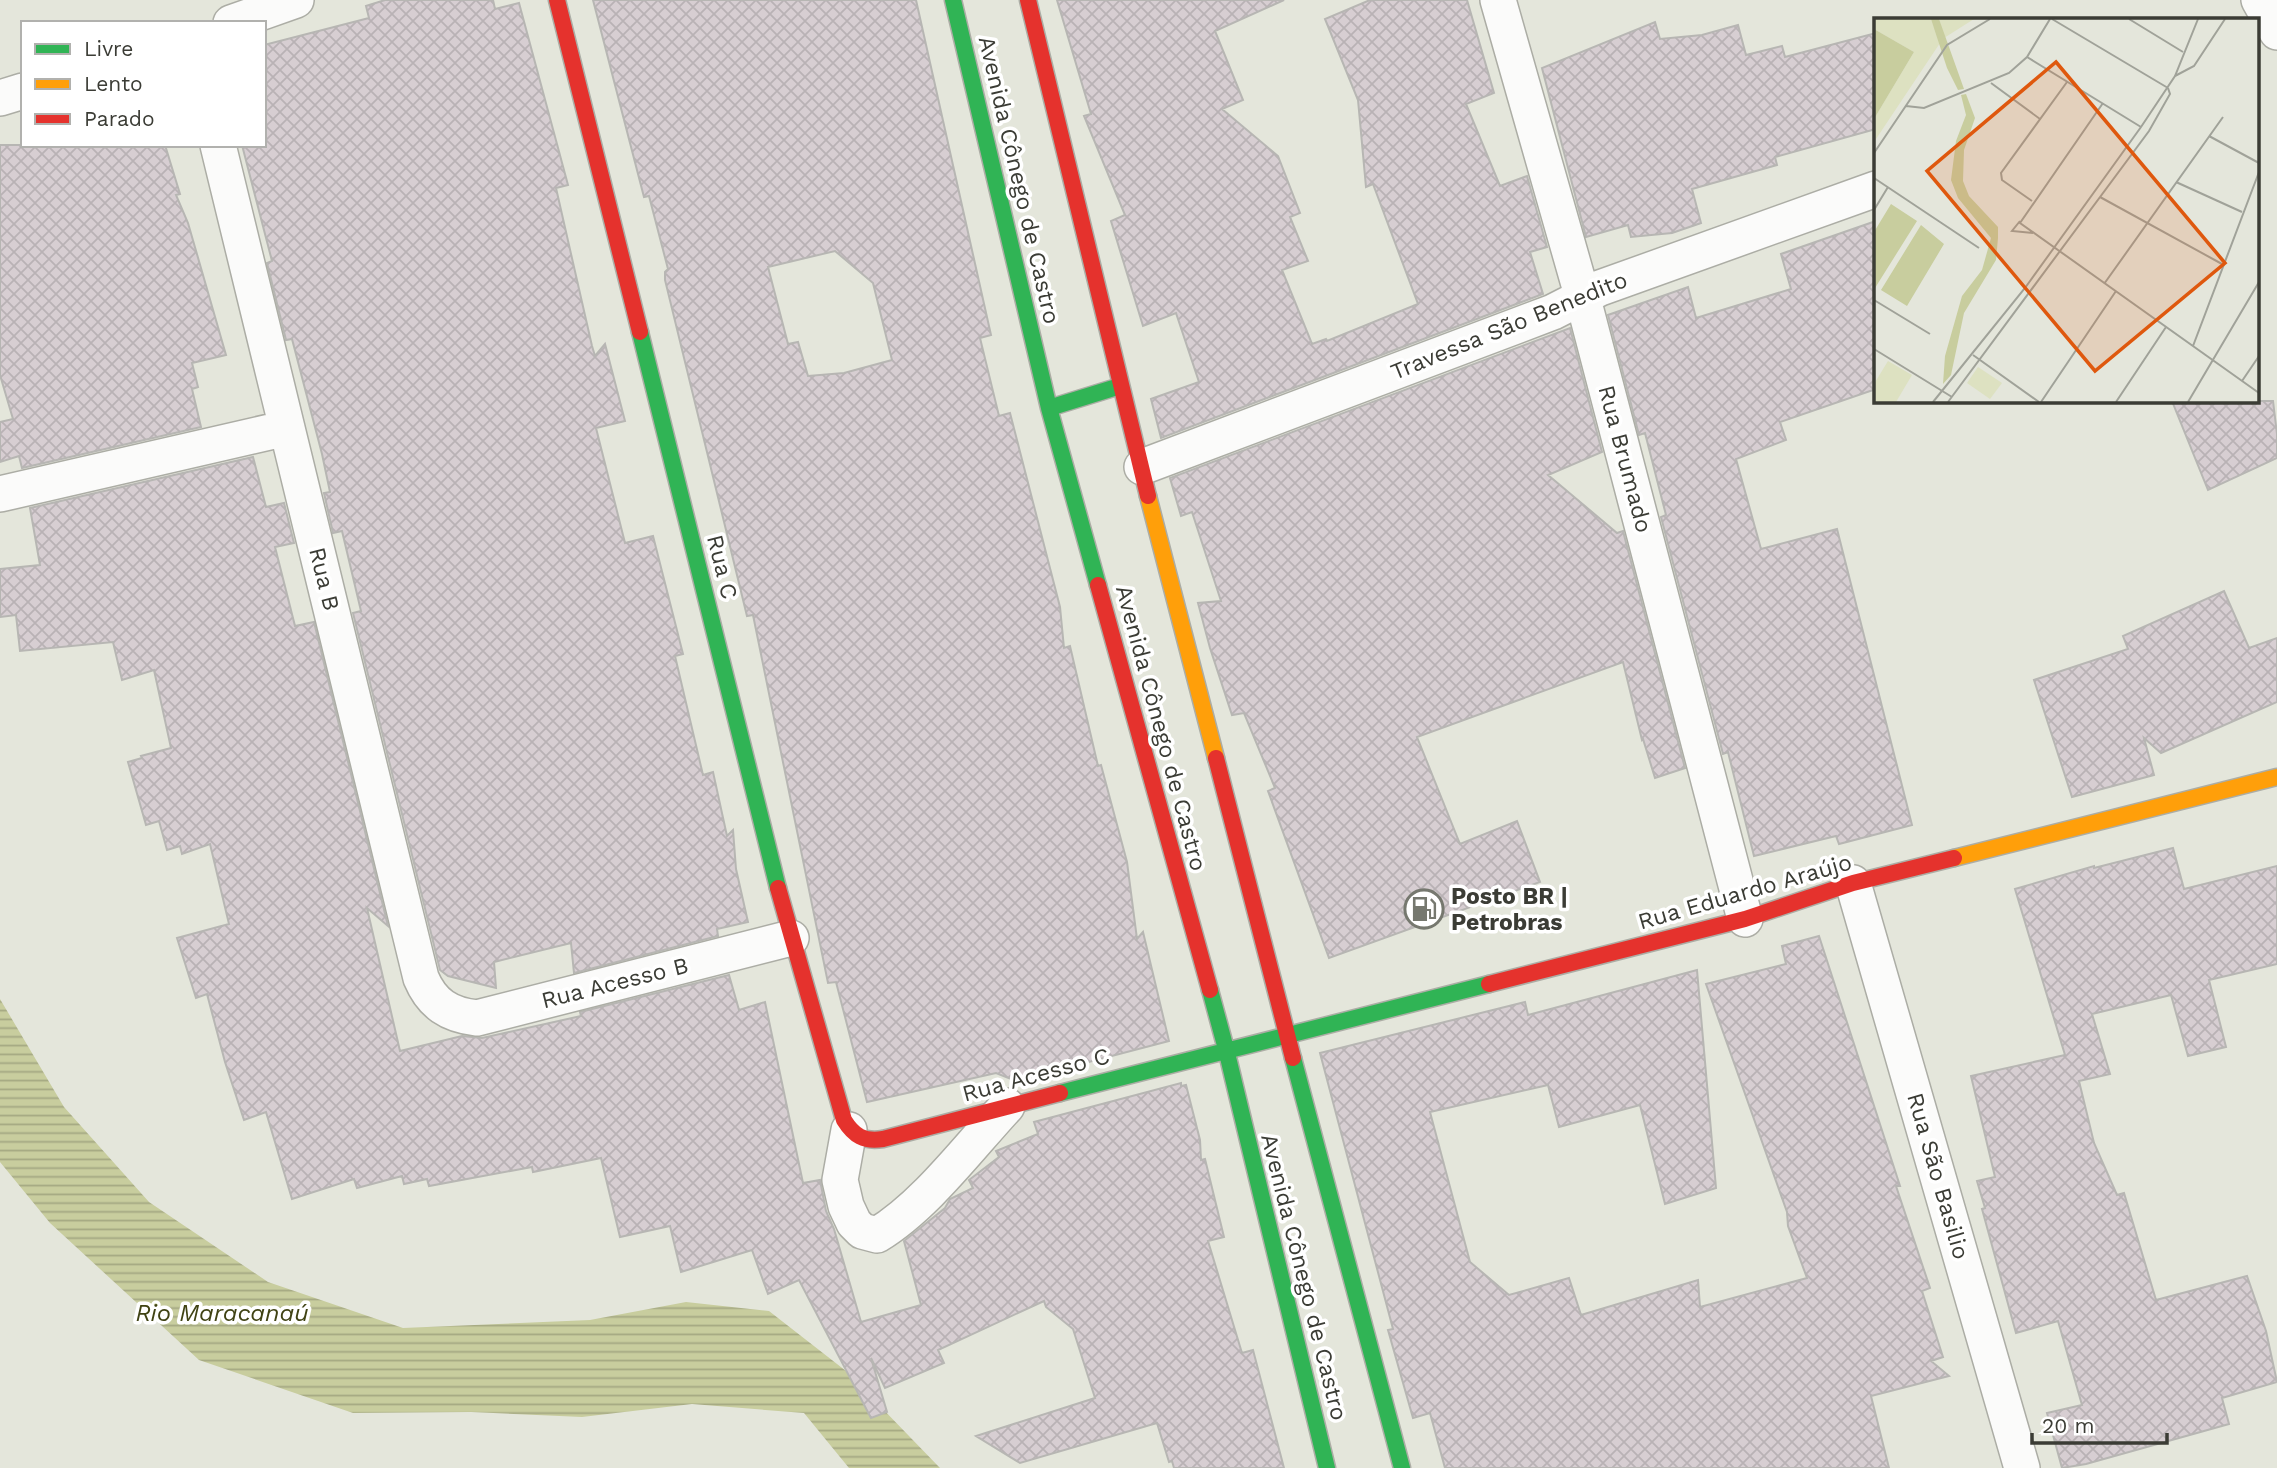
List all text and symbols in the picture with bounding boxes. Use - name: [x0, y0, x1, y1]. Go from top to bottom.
- inset map: [1874, 18, 2260, 402]
- legend: [21, 21, 266, 147]
- street label: Avenida Cônego de Castro: [973, 33, 1065, 327]
- text: Livre: [84, 36, 133, 61]
- text: Lento: [84, 71, 143, 96]
- text: Parado: [84, 106, 155, 131]
- street label: Travessa São Benedito: [1387, 266, 1631, 386]
- street label: Rua Brumado: [1592, 382, 1658, 536]
- street label: Rua C: [701, 532, 743, 602]
- street label: Rua B: [303, 544, 345, 614]
- street label: Avenida Cônego de Castro: [1110, 582, 1212, 874]
- street label: Rua Eduardo Araújo: [1635, 849, 1855, 935]
- place label: Posto BR | Petrobras: [1451, 883, 1568, 936]
- fuel station icon: Posto BR | Petrobras: [1403, 888, 1445, 930]
- street label: Rua Acesso B: [539, 952, 691, 1014]
- street label: Rua Acesso C: [959, 1042, 1113, 1108]
- street label: Rua São Basilio: [1901, 1090, 1975, 1262]
- street label: Avenida Cônego de Castro: [1255, 1131, 1353, 1423]
- water label: Rio Maracanaú: [135, 1299, 309, 1327]
- scale bar: [2032, 1402, 2167, 1446]
- text: 20 m: [2042, 1413, 2094, 1438]

